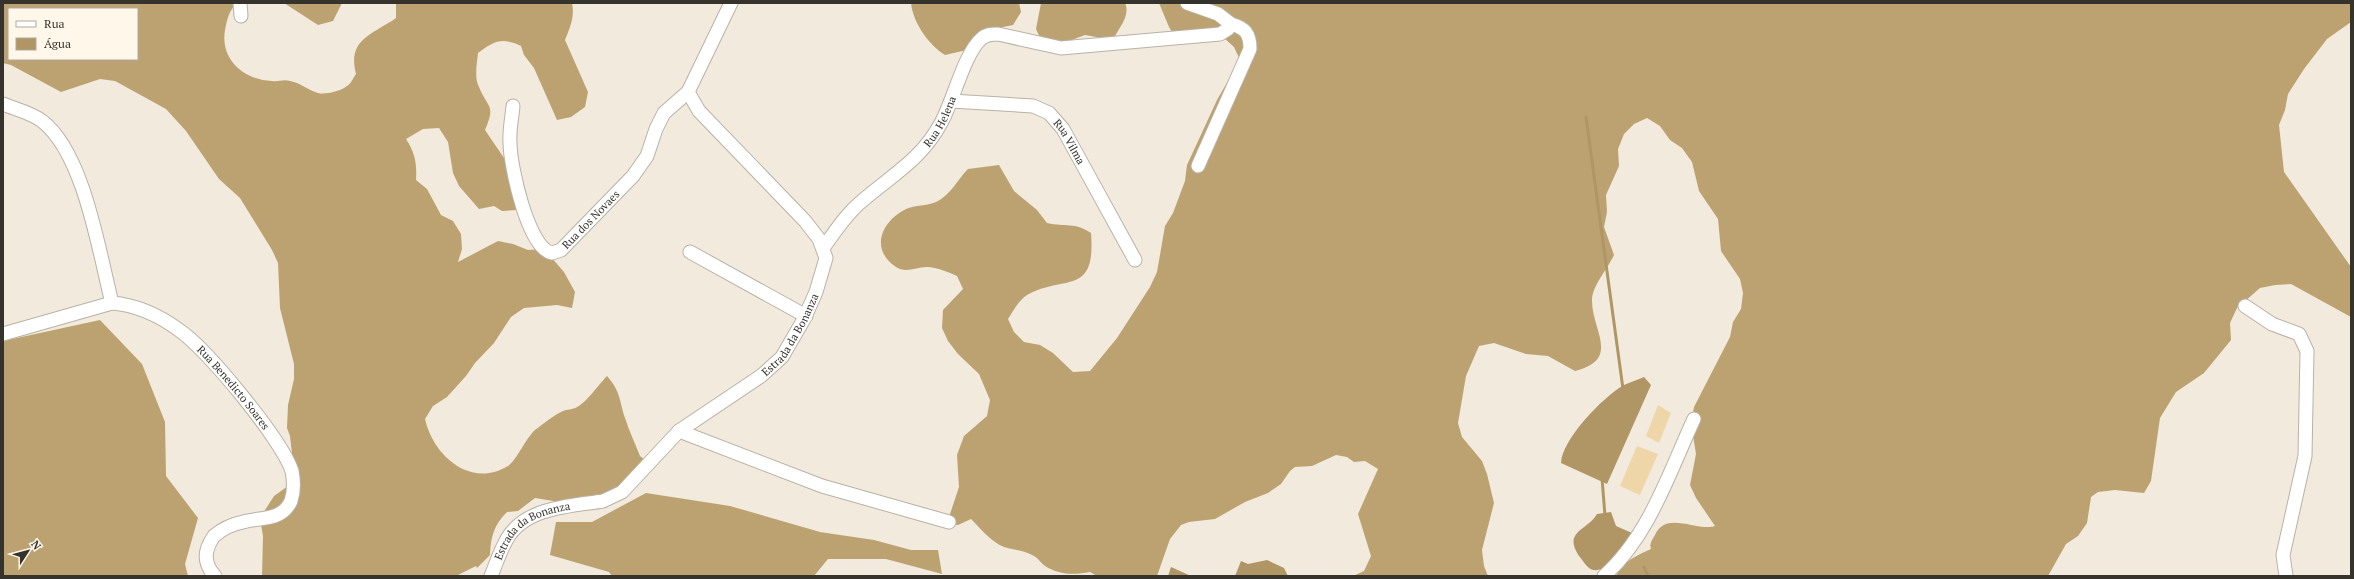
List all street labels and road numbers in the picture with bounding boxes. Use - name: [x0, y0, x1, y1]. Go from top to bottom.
- street label: Rua Helena: [920, 94, 959, 150]
- street label: Rua Vilma: [1050, 116, 1088, 167]
- street label: Rua dos Novaes: [559, 187, 623, 252]
- street label: Estrada da Bonanza: [759, 291, 822, 379]
- street label: Rua Benedicto Soares: [194, 343, 273, 433]
- street label: Estrada da Bonanza: [491, 499, 572, 562]

